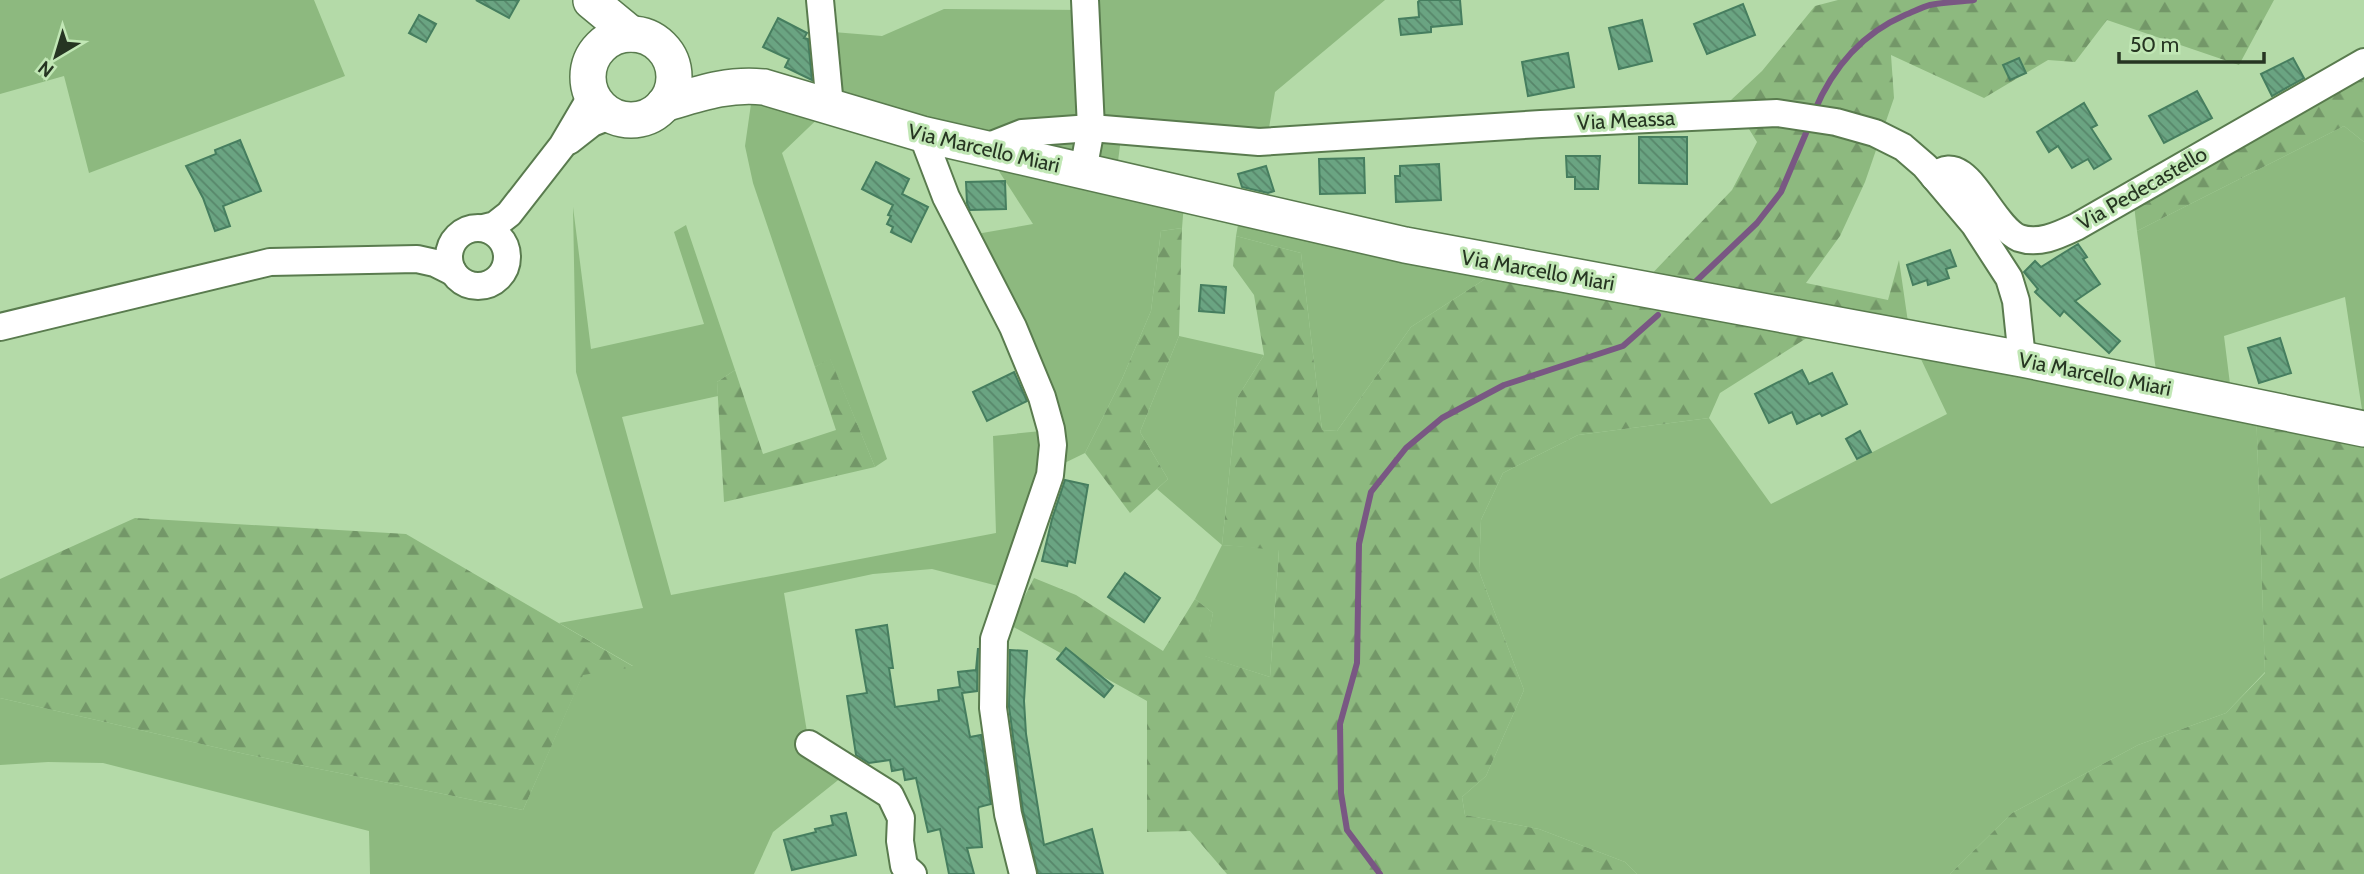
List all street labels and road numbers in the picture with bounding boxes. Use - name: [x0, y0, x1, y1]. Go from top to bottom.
- street label: Via Meassa: [1576, 105, 1676, 135]
- street label: Via Marcello Miari: [906, 118, 1062, 178]
- street label: Via Pedecastello: [2073, 141, 2211, 235]
- street label: Via Marcello Miari: [1459, 244, 1617, 296]
- street label: Via Marcello Miari: [2017, 347, 2173, 401]

